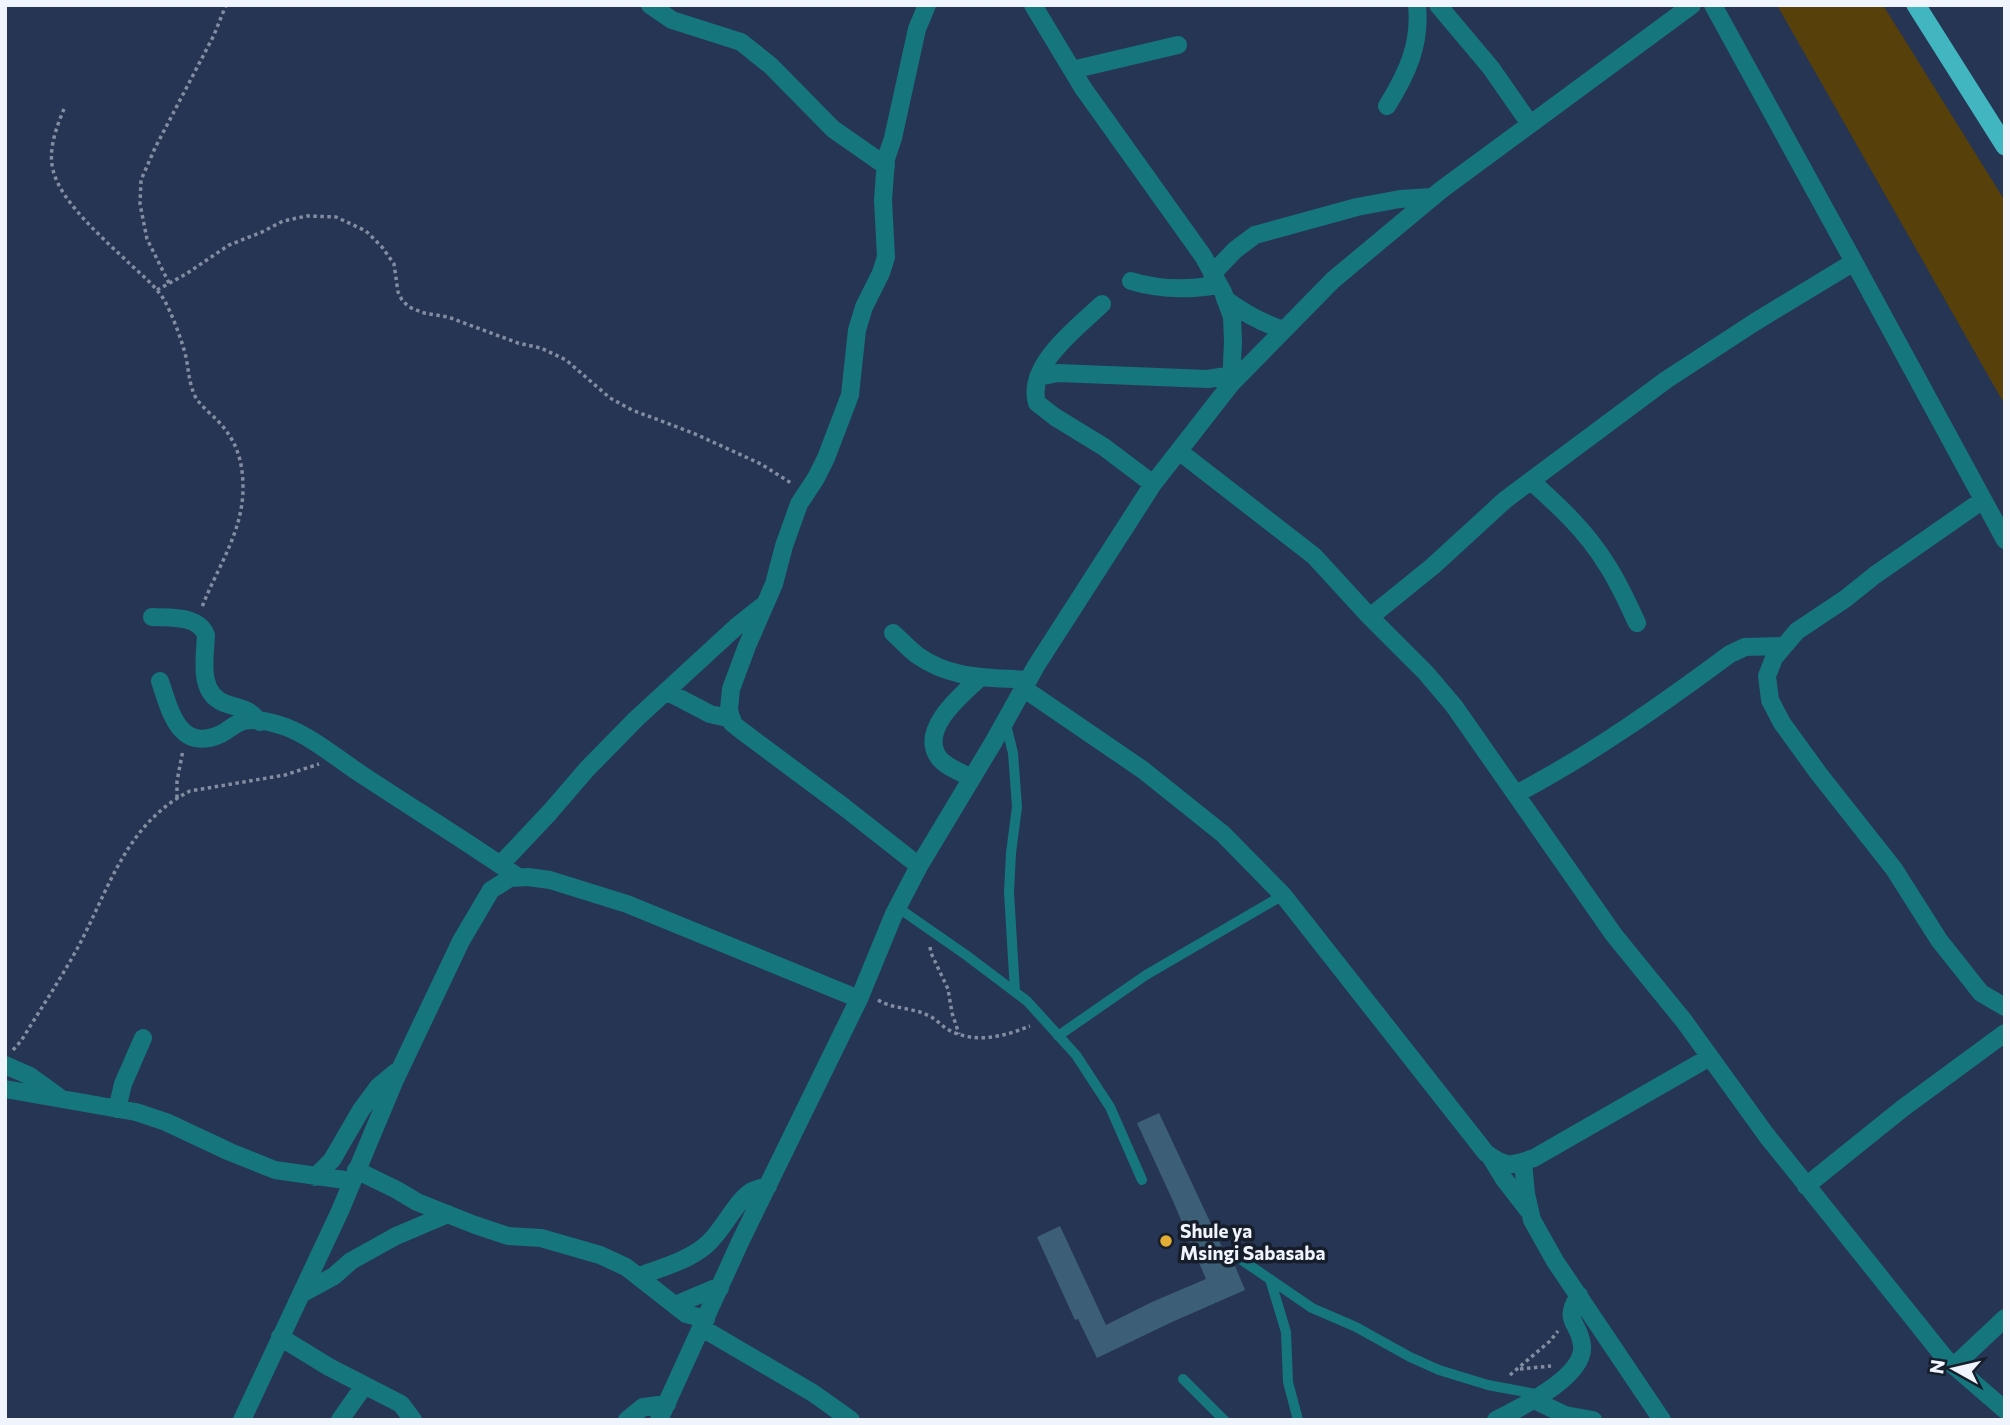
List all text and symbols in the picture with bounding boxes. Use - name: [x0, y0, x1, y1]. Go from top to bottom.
- place label: Shule ya Msingi Sabasaba: [1180, 1219, 1326, 1264]
- marker: Shule ya Msingi Sabasaba: [1158, 1233, 1174, 1249]
- north arrow: [1919, 1334, 1989, 1404]
- text: N: [1924, 1358, 1949, 1375]

